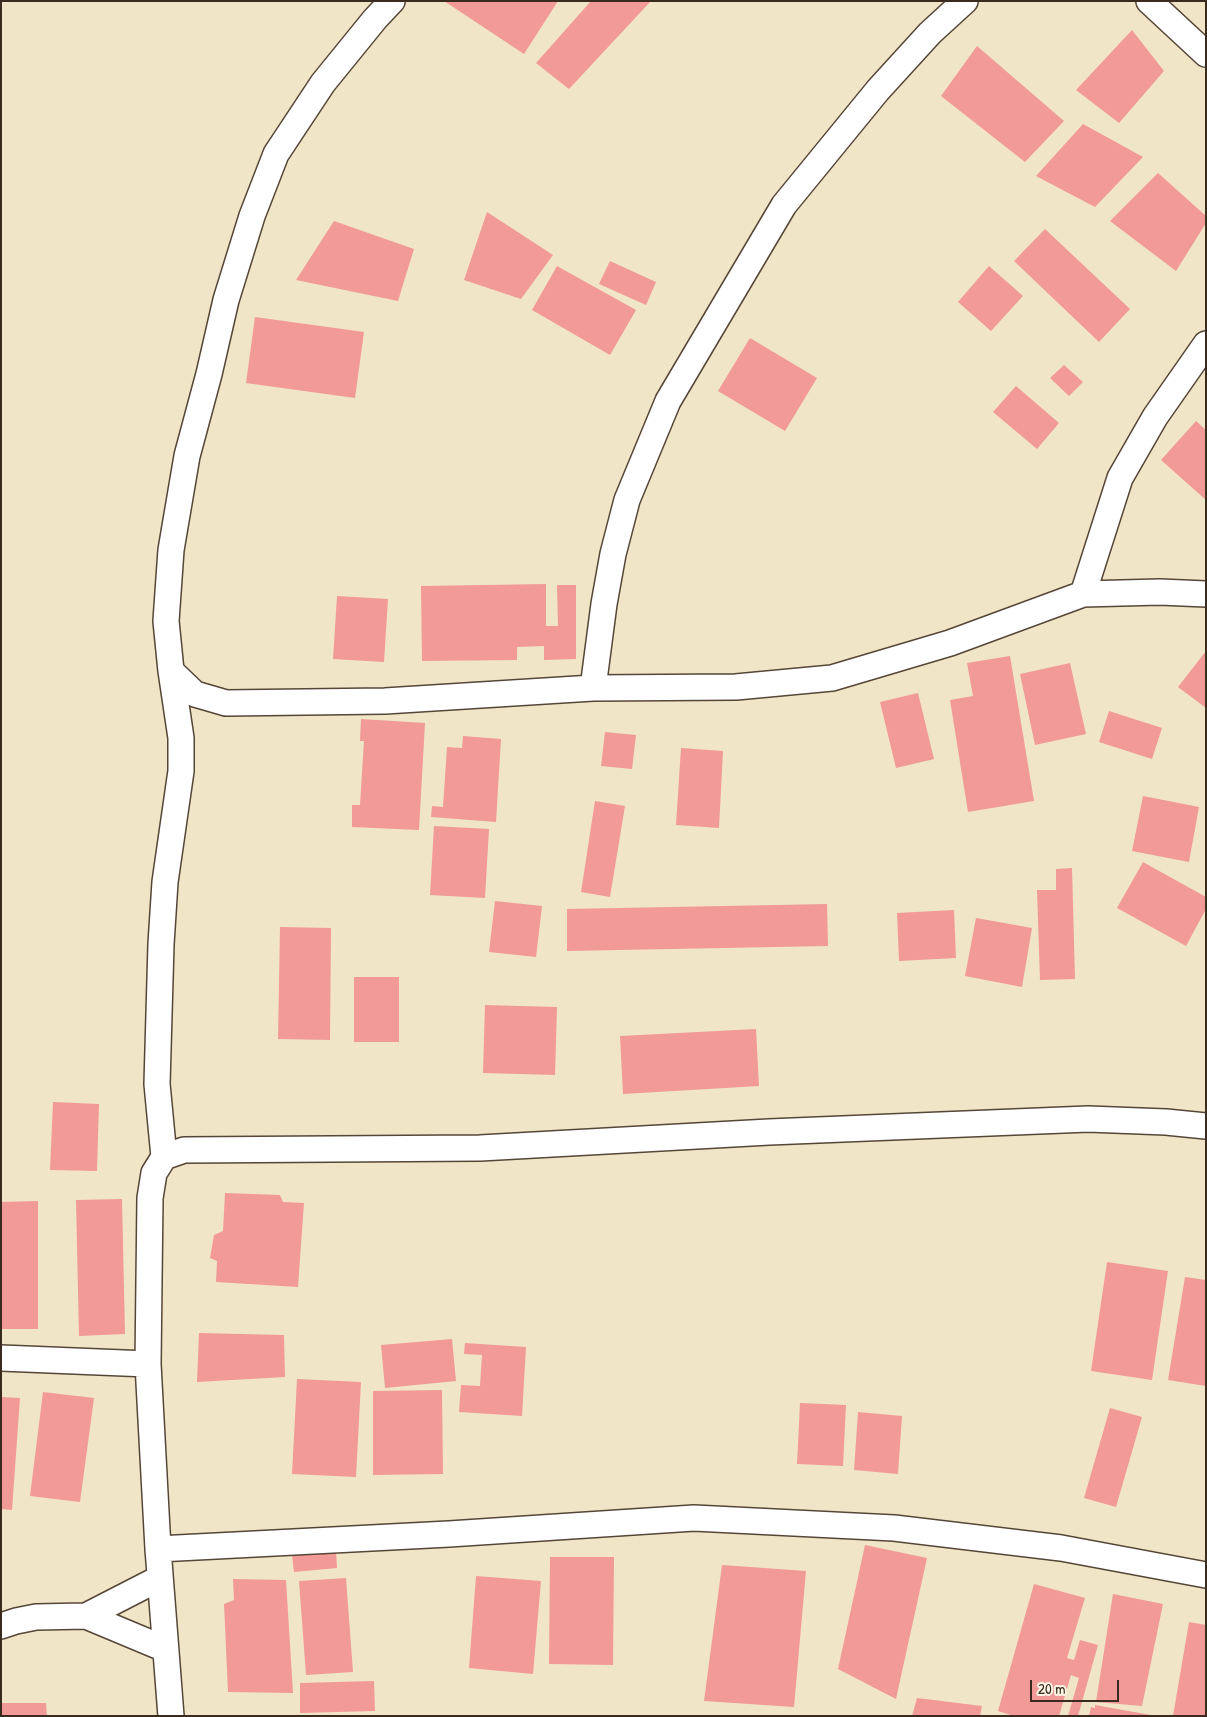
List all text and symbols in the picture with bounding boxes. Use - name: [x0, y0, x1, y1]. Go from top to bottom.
- scale bar: [1032, 1670, 1121, 1702]
- text: 20 m: [1038, 1678, 1065, 1699]

